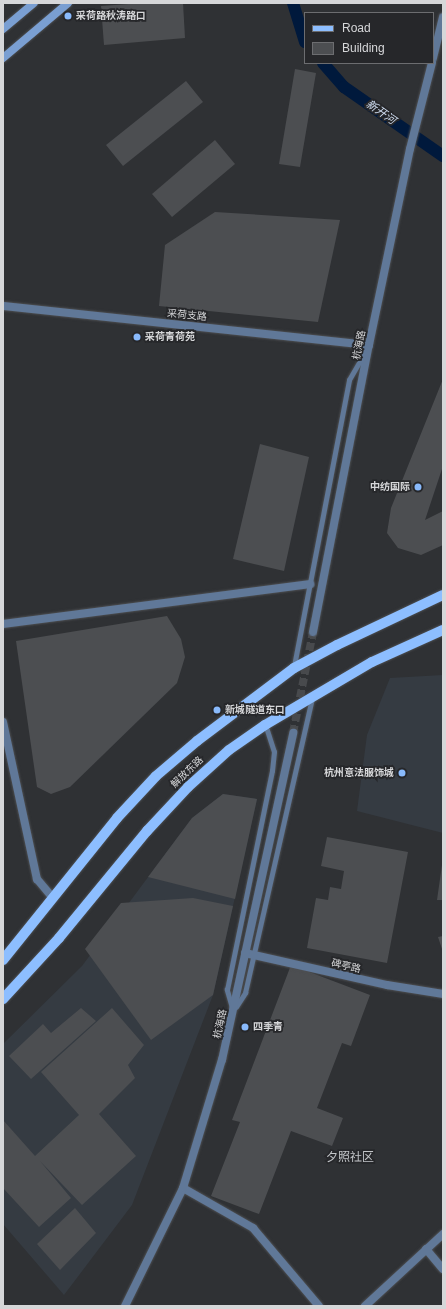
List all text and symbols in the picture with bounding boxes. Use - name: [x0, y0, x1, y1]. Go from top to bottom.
- place label: 采荷路秋涛路口: [76, 10, 146, 22]
- marker: 采荷路秋涛路口: [63, 11, 73, 21]
- legend: [304, 12, 434, 64]
- text: Road: [342, 21, 371, 35]
- text: Building: [342, 41, 385, 55]
- water label: 新开河: [364, 97, 398, 127]
- street label: 采荷支路: [166, 307, 208, 323]
- street label: 杭海路: [350, 329, 368, 361]
- place label: 采荷青荷苑: [145, 331, 195, 343]
- marker: 采荷青荷苑: [132, 332, 142, 342]
- place label: 中纺国际: [370, 481, 410, 493]
- marker: 中纺国际: [413, 482, 423, 492]
- place label: 新城隧道东口: [225, 704, 285, 716]
- marker: 新城隧道东口: [212, 705, 222, 715]
- street label: 解放东路: [168, 754, 206, 790]
- place label: 杭州意法服饰城: [324, 767, 394, 779]
- marker: 杭州意法服饰城: [397, 768, 407, 778]
- street label: 碑亭路: [330, 957, 362, 975]
- street label: 杭海路: [211, 1008, 229, 1040]
- place label: 四季青: [253, 1021, 283, 1033]
- marker: 四季青: [240, 1022, 250, 1032]
- district label: 夕照社区: [326, 1151, 374, 1165]

